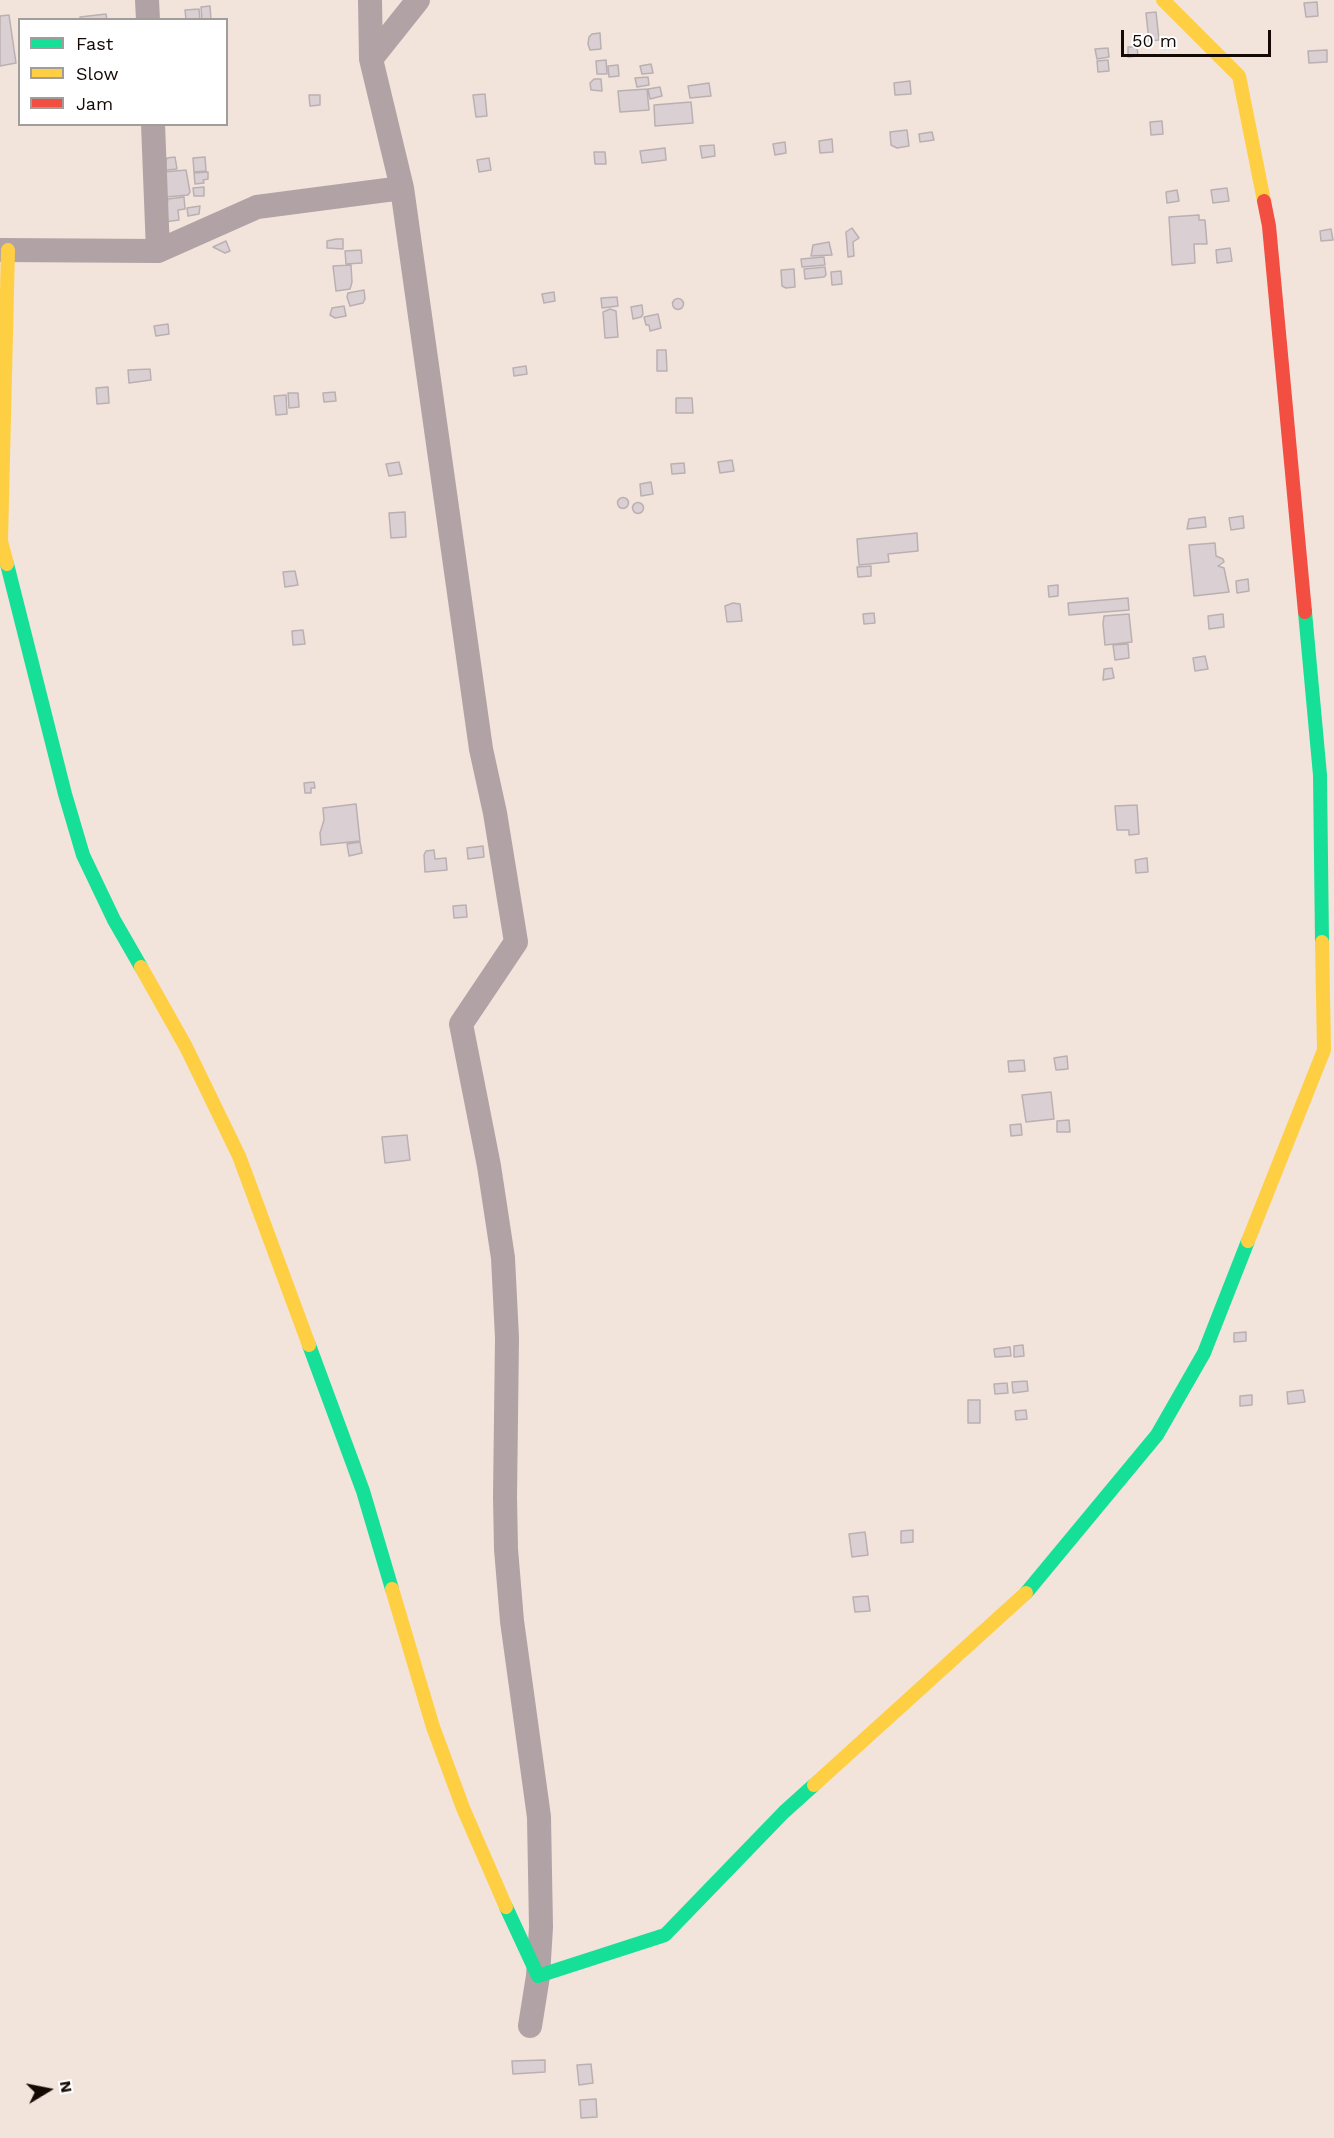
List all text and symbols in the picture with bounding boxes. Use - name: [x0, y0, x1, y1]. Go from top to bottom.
- legend: [18, 18, 228, 126]
- scale bar: [1124, 18, 1274, 56]
- text: 50 m: [1132, 30, 1177, 51]
- text: Fast: [76, 33, 113, 54]
- text: Slow: [76, 63, 119, 84]
- text: Jam: [76, 93, 113, 114]
- north arrow: [18, 2060, 78, 2120]
- text: N: [56, 2079, 77, 2094]

